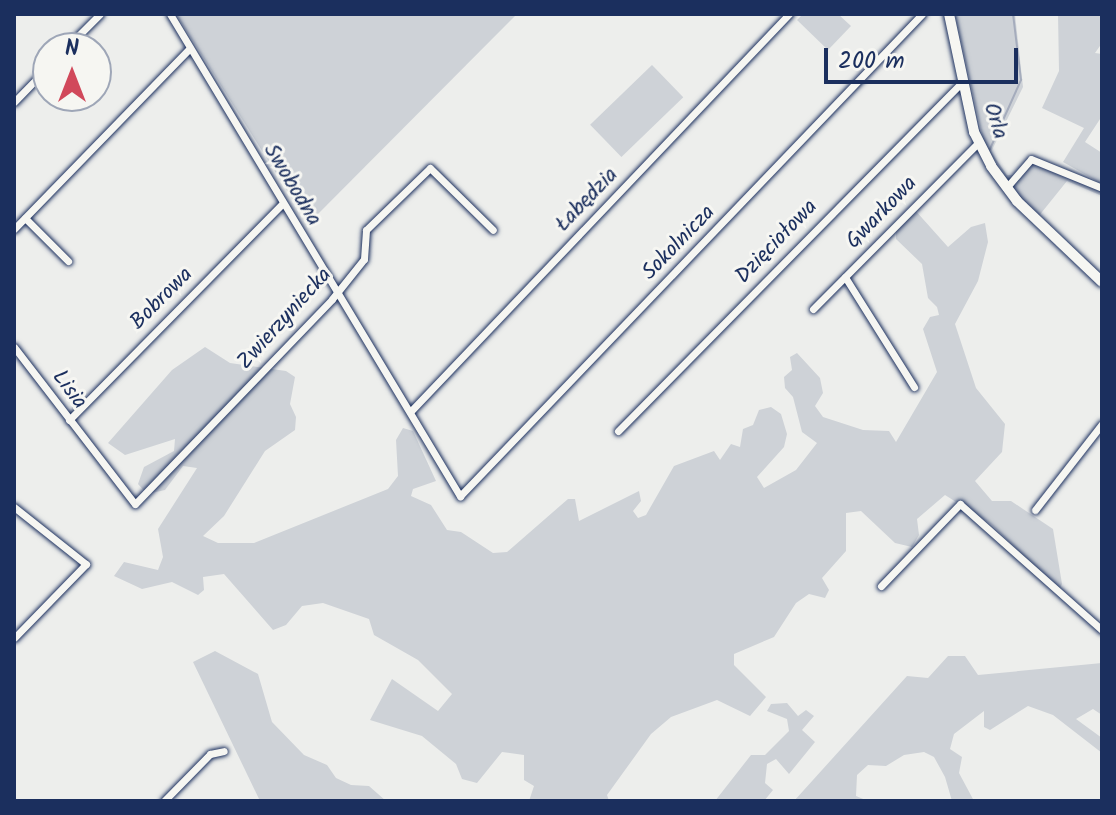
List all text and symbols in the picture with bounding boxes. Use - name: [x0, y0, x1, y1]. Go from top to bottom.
- north arrow: [32, 32, 112, 112]
- text: N: [65, 32, 79, 67]
- scale bar: [828, 32, 1022, 82]
- text: 200 m: [838, 42, 905, 81]
- street label: Orla: [977, 100, 1013, 142]
- street label: Swobodna: [257, 139, 327, 231]
- street label: Łabędzia: [550, 162, 624, 238]
- street label: Gwarkowa: [841, 171, 923, 255]
- street label: Dzięciołowa: [730, 194, 824, 290]
- street label: Sokolnicza: [637, 200, 721, 286]
- street label: Bobrowa: [125, 262, 199, 336]
- street label: Zwierzyniecka: [232, 263, 338, 375]
- street label: Lisia: [46, 365, 92, 415]

